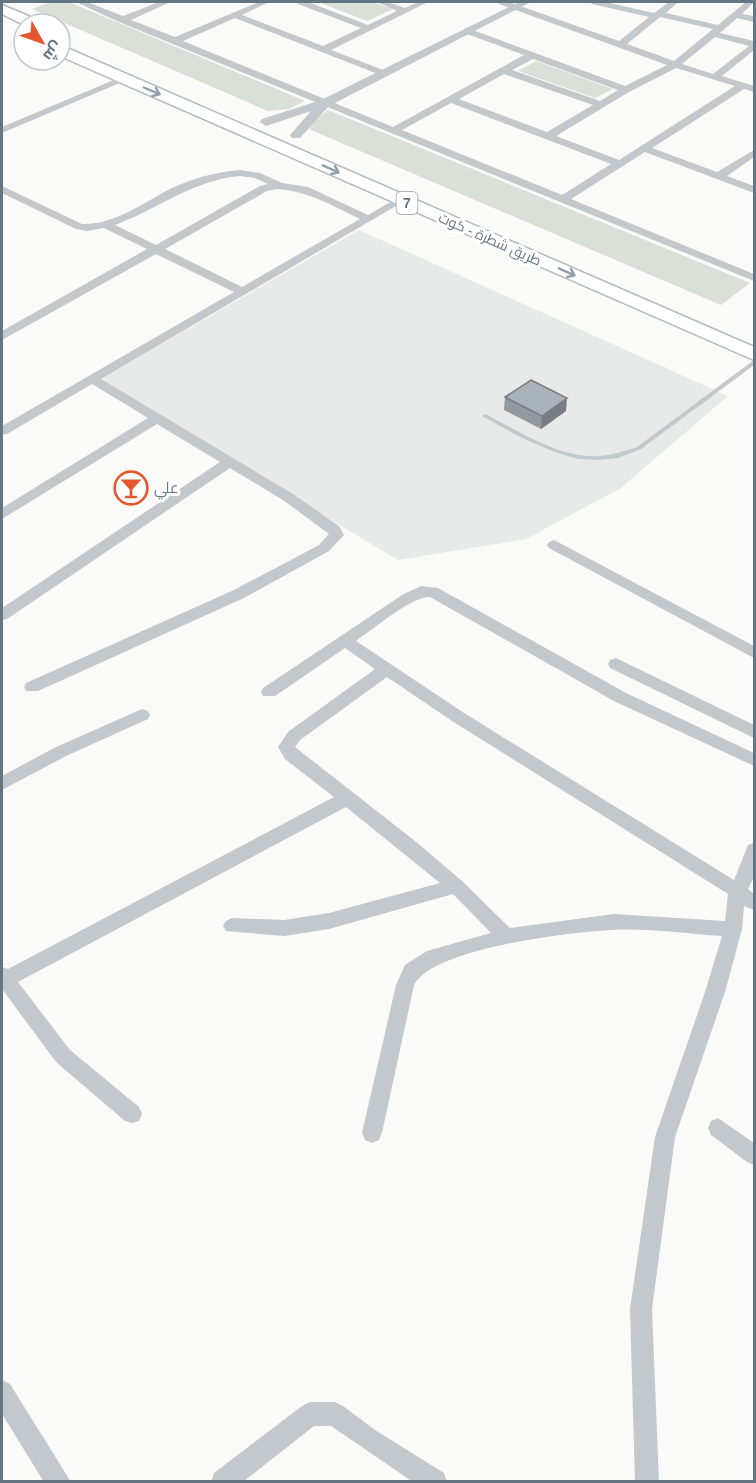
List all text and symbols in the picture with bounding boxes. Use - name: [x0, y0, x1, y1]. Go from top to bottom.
- north arrow: [12, 12, 72, 72]
- text: ش: [39, 37, 66, 65]
- one-way arrow: [142, 86, 161, 97]
- one-way arrow: [321, 163, 339, 175]
- road number: 7: [396, 192, 418, 214]
- street label: طريق شطرة - كوت: [436, 209, 544, 270]
- one-way arrow: [557, 267, 575, 279]
- bar icon: علي: [113, 470, 149, 506]
- place label: علي: [154, 479, 179, 500]

